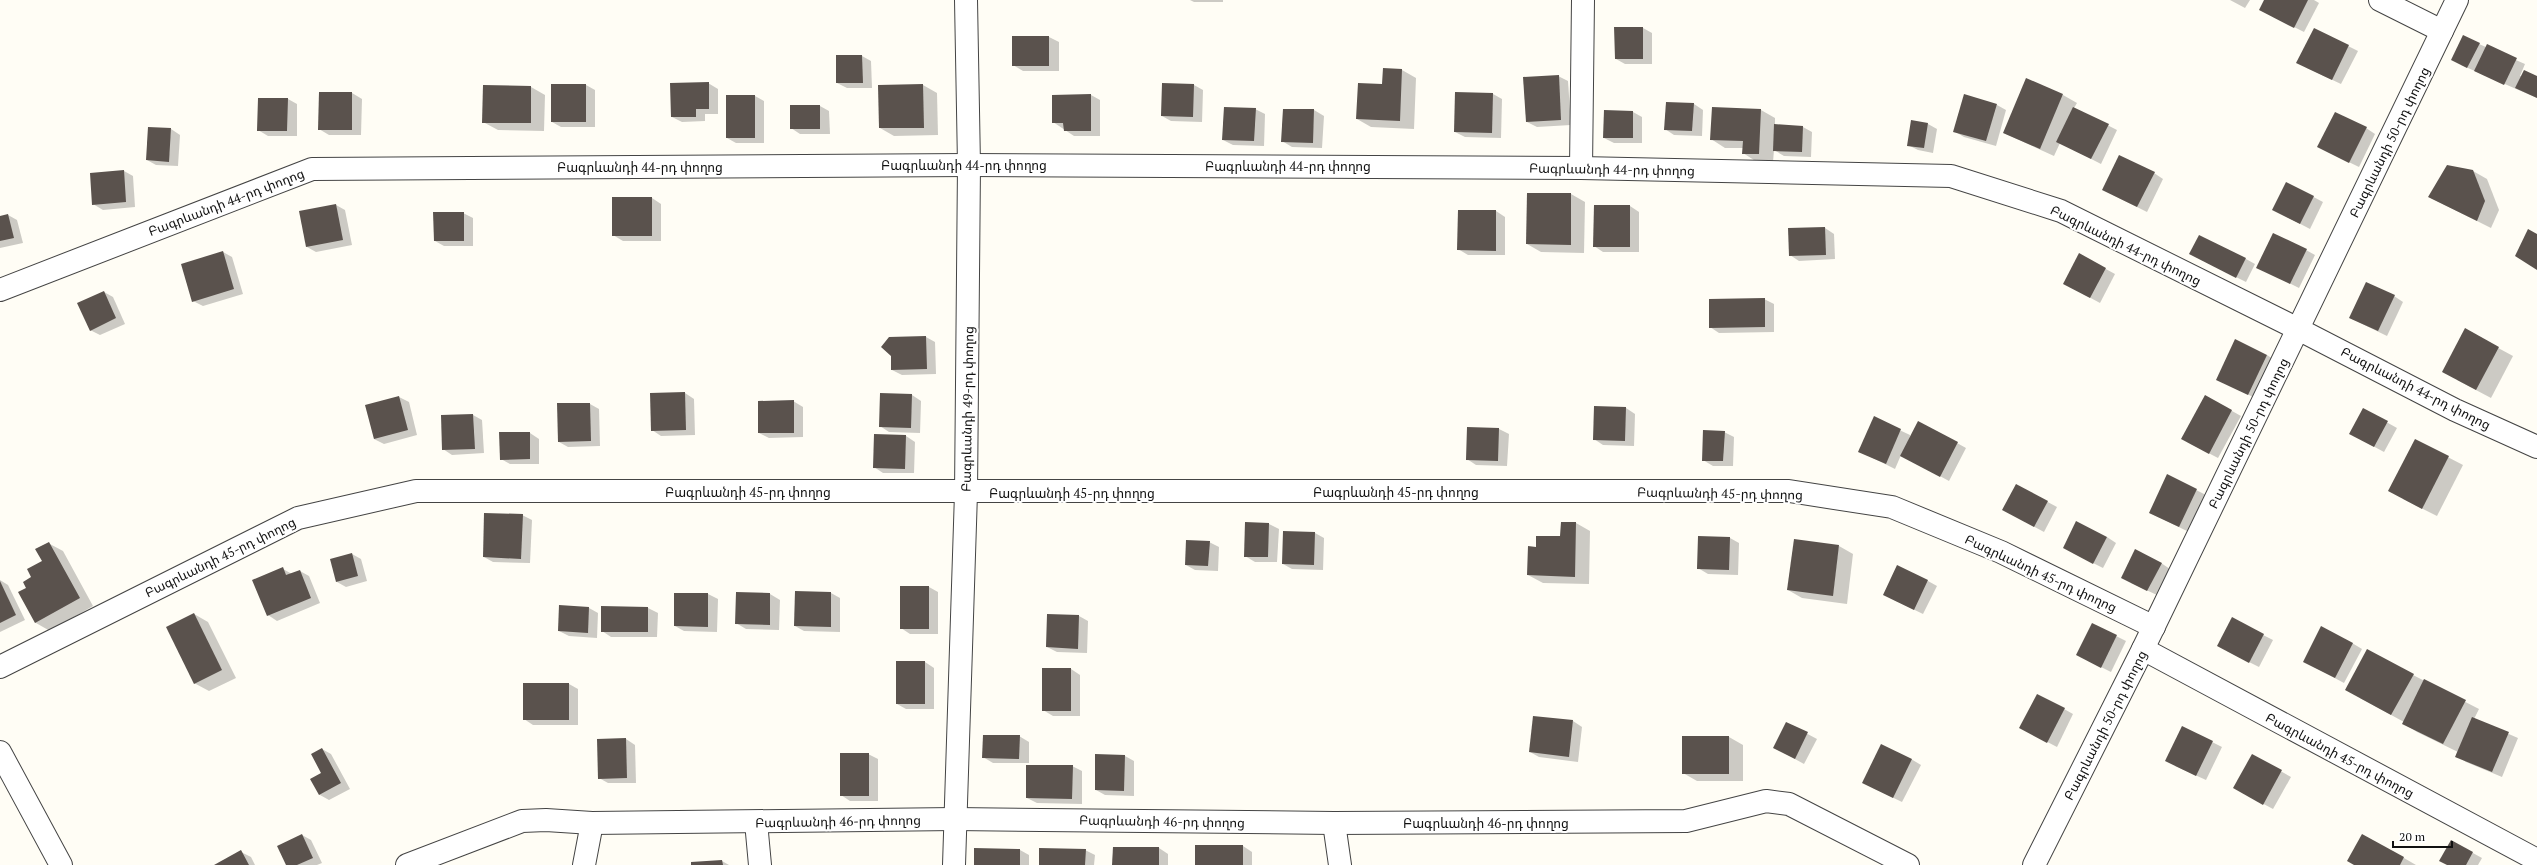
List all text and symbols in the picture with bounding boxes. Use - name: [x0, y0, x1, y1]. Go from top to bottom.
- street label: Բագրևանդի 50-րդ փողոց: [2345, 64, 2433, 220]
- street label: Բագրևանդի 44-րդ փողոց: [881, 156, 1047, 174]
- street label: Բագրևանդի 44-րդ փողոց: [1205, 157, 1371, 175]
- street label: Բագրևանդի 44-րդ փողոց: [557, 158, 723, 176]
- street label: Բագրևանդի 44-րդ փողոց: [1529, 159, 1695, 179]
- street label: Բագրևանդի 44-րդ փողոց: [145, 164, 307, 240]
- street label: Բագրևանդի 44-րդ փողոց: [2048, 201, 2204, 289]
- street label: Բագրևանդի 49-րդ փողոց: [957, 326, 977, 492]
- street label: Բագրևանդի 44-րդ փողոց: [2338, 342, 2494, 434]
- street label: Բագրևանդի 50-րդ փողոց: [2204, 355, 2292, 511]
- street label: Բագրևանդի 45-րդ փողոց: [665, 483, 831, 501]
- street label: Բագրևանդի 45-րդ փողոց: [1313, 483, 1479, 501]
- street label: Բագրևանդի 45-րդ փողոց: [1637, 483, 1803, 503]
- street label: Բագրևանդի 45-րդ փողոց: [989, 484, 1155, 502]
- street label: Բագրևանդի 45-րդ փողոց: [142, 513, 298, 601]
- street label: Բագրևանդի 45-րդ փողոց: [1962, 530, 2120, 616]
- street label: Բագրևանդի 50-րդ փողոց: [2059, 647, 2151, 803]
- street label: Բագրևանդի 45-րդ փողոց: [2263, 708, 2417, 802]
- street label: Բագրևանդի 46-րդ փողոց: [755, 811, 921, 831]
- street label: Բագրևանդի 46-րդ փողոց: [1079, 811, 1245, 831]
- street label: Բագրևանդի 46-րդ փողոց: [1403, 814, 1569, 832]
- scale bar: [2393, 823, 2452, 849]
- text: 20 m: [2399, 829, 2426, 844]

